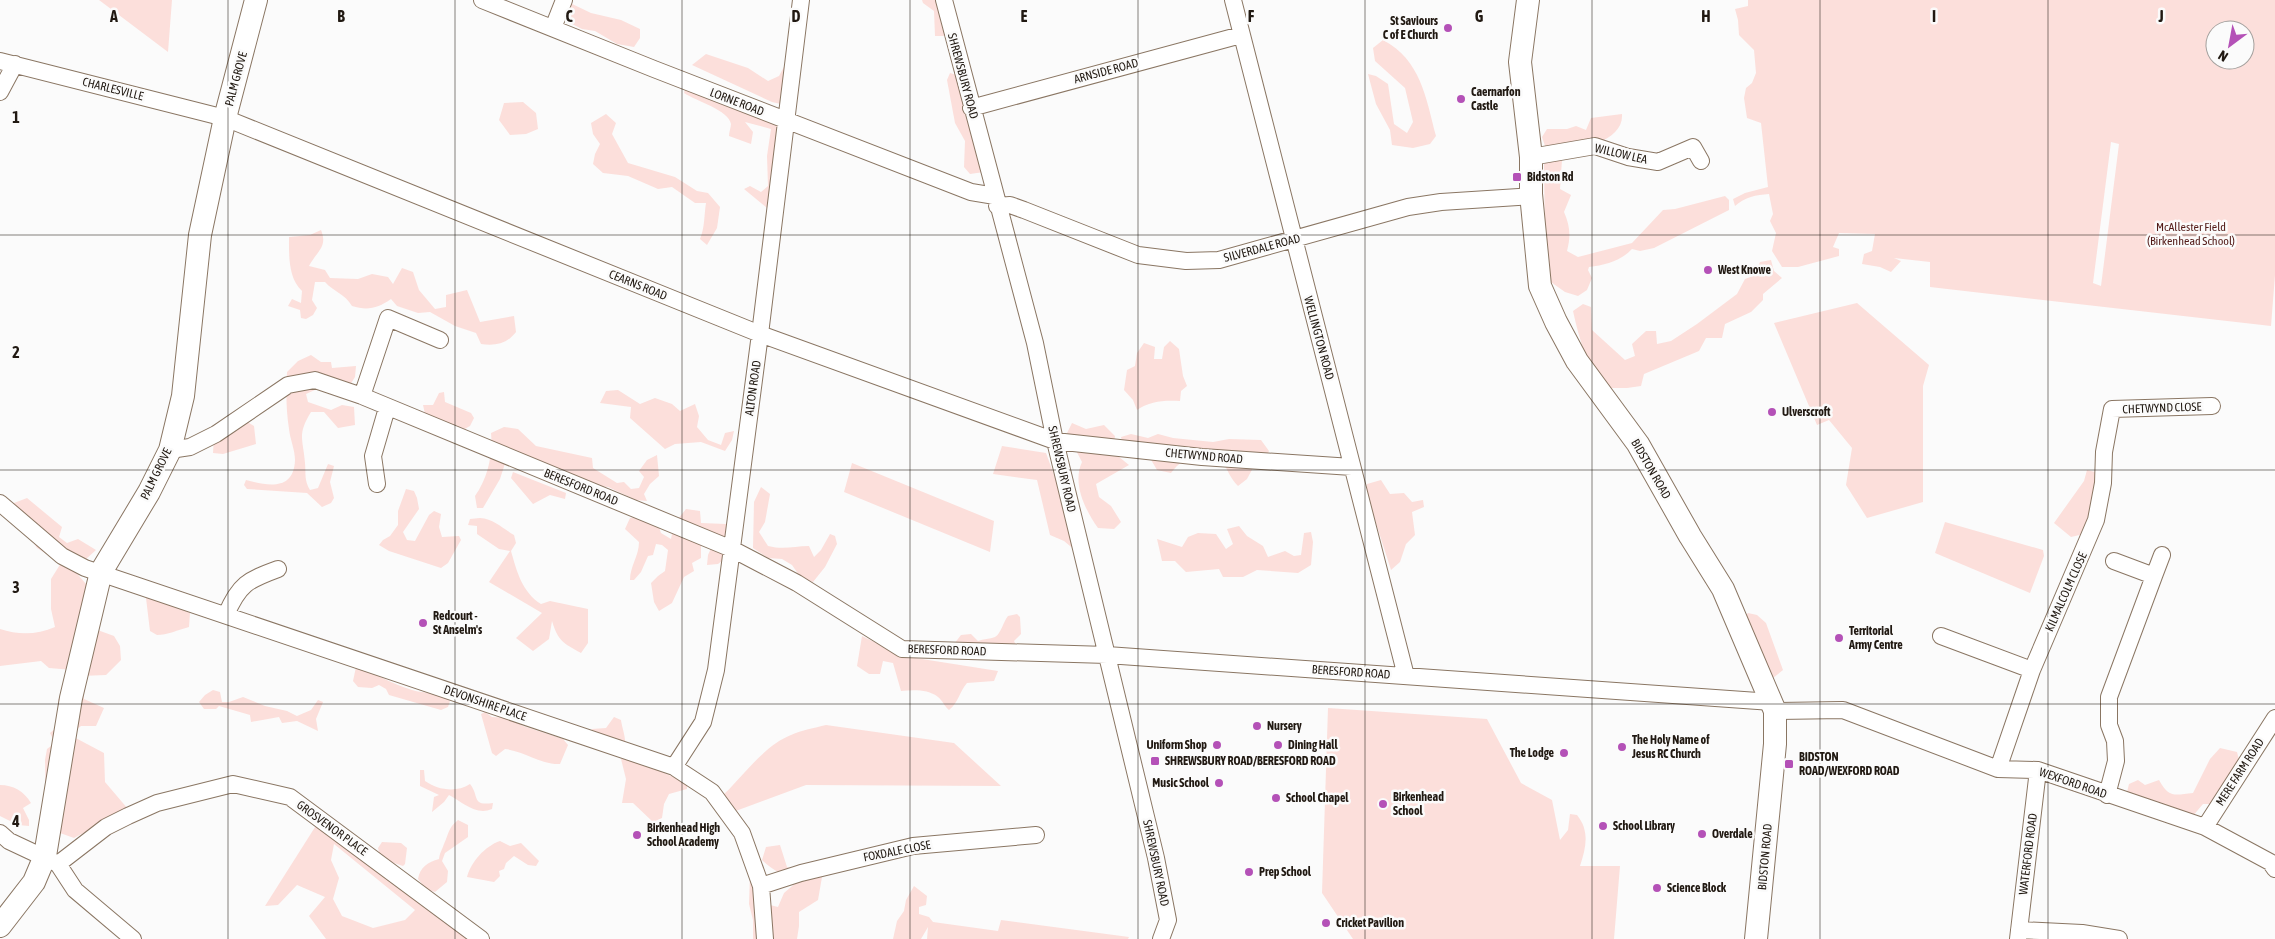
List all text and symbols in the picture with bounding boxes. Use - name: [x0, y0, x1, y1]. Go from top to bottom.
- text: A: [109, 7, 118, 25]
- text: B: [337, 7, 345, 25]
- text: C: [565, 7, 573, 25]
- text: D: [792, 7, 801, 25]
- text: E: [1021, 7, 1028, 25]
- text: F: [1248, 7, 1255, 25]
- text: G: [1475, 7, 1484, 25]
- text: H: [1701, 7, 1711, 25]
- text: I: [1932, 7, 1936, 25]
- text: J: [2157, 7, 2164, 25]
- place label: St Saviours C of E Church: [1383, 14, 1439, 42]
- north arrow: [2205, 20, 2255, 70]
- marker: St Saviours C of E Church: [1442, 22, 1454, 34]
- street label: SHREWSBURY ROAD: [945, 32, 981, 121]
- text: N: [2215, 47, 2231, 65]
- street label: PALM GROVE: [222, 50, 250, 108]
- street label: ARNSIDE ROAD: [1072, 56, 1140, 86]
- street label: CHARLESVILLE: [81, 75, 145, 103]
- street label: LORNE ROAD: [708, 85, 766, 119]
- place label: Caernarfon Castle: [1471, 85, 1521, 113]
- marker: Caernarfon Castle: [1455, 93, 1467, 105]
- text: 1: [12, 108, 20, 126]
- street label: WILLOW LEA: [1593, 141, 1649, 167]
- place label: Bidston Rd: [1527, 170, 1574, 184]
- marker: Bidston Rd: [1511, 171, 1523, 183]
- park label: McAllester Field (Birkenhead School): [2147, 220, 2235, 248]
- street label: SILVERDALE ROAD: [1222, 231, 1302, 265]
- place label: West Knowe: [1717, 263, 1771, 277]
- marker: West Knowe: [1702, 264, 1714, 276]
- street label: CEARNS ROAD: [607, 267, 669, 303]
- street label: WELLINGTON ROAD: [1301, 295, 1337, 382]
- text: 2: [12, 343, 20, 361]
- street label: ALTON ROAD: [742, 359, 764, 417]
- street label: CHETWYND CLOSE: [2122, 400, 2202, 416]
- place label: Ulverscroft: [1782, 405, 1831, 419]
- marker: Ulverscroft: [1766, 406, 1778, 418]
- street label: SHREWSBURY ROAD: [1045, 425, 1079, 514]
- street label: BIDSTON ROAD: [1628, 437, 1674, 502]
- street label: PALM GROVE: [137, 446, 175, 502]
- street label: CHETWYND ROAD: [1165, 446, 1244, 466]
- street label: BERESFORD ROAD: [542, 466, 620, 508]
- street label: KILMALCOLM CLOSE: [2042, 550, 2090, 634]
- text: 3: [12, 578, 20, 596]
- place label: Redcourt - St Anselm's: [433, 609, 483, 637]
- marker: Redcourt - St Anselm's: [417, 617, 429, 629]
- place label: Territorial Army Centre: [1848, 624, 1903, 652]
- marker: Territorial Army Centre: [1833, 632, 1845, 644]
- street label: BERESFORD ROAD: [907, 642, 987, 658]
- street label: BERESFORD ROAD: [1311, 662, 1391, 682]
- street label: DEVONSHIRE PLACE: [442, 682, 528, 724]
- place label: Nursery: [1267, 719, 1302, 733]
- marker: Nursery: [1251, 720, 1263, 732]
- place label: The Holy Name of Jesus RC Church: [1631, 733, 1710, 761]
- street label: MERE FARM ROAD: [2213, 735, 2267, 808]
- place label: Uniform Shop: [1146, 738, 1207, 752]
- place label: Dining Hall: [1288, 738, 1338, 752]
- marker: Uniform Shop: [1211, 739, 1223, 751]
- marker: Dining Hall: [1272, 739, 1284, 751]
- marker: The Holy Name of Jesus RC Church: [1616, 741, 1628, 753]
- place label: The Lodge: [1510, 746, 1555, 760]
- marker: The Lodge: [1558, 747, 1570, 759]
- place label: BIDSTON ROAD/WEXFORD ROAD: [1799, 750, 1900, 778]
- place label: SHREWSBURY ROAD/BERESFORD ROAD: [1165, 754, 1336, 768]
- marker: SHREWSBURY ROAD/BERESFORD ROAD: [1149, 755, 1161, 767]
- marker: BIDSTON ROAD/WEXFORD ROAD: [1783, 758, 1795, 770]
- street label: WEXFORD ROAD: [2037, 765, 2109, 801]
- place label: Music School: [1152, 776, 1210, 790]
- marker: Music School: [1213, 777, 1225, 789]
- place label: Birkenhead School: [1393, 790, 1444, 818]
- place label: School Chapel: [1286, 791, 1349, 805]
- marker: School Chapel: [1270, 792, 1282, 804]
- street label: GROSVENOR PLACE: [294, 798, 370, 858]
- marker: Birkenhead School: [1377, 798, 1389, 810]
- text: 4: [11, 812, 20, 830]
- street label: WATERFORD ROAD: [2016, 812, 2040, 896]
- street label: SHREWSBURY ROAD: [1140, 819, 1172, 908]
- place label: School Library: [1613, 819, 1675, 833]
- marker: School Library: [1597, 820, 1609, 832]
- place label: Birkenhead High School Academy: [647, 821, 720, 849]
- street label: BIDSTON ROAD: [1755, 823, 1775, 891]
- place label: Overdale: [1712, 827, 1753, 841]
- marker: Overdale: [1696, 828, 1708, 840]
- marker: Birkenhead High School Academy: [631, 829, 643, 841]
- street label: FOXDALE CLOSE: [862, 838, 932, 864]
- place label: Prep School: [1259, 865, 1312, 879]
- marker: Prep School: [1243, 866, 1255, 878]
- place label: Science Block: [1667, 881, 1727, 895]
- marker: Science Block: [1651, 882, 1663, 894]
- place label: Cricket Pavilion: [1336, 916, 1404, 930]
- marker: Cricket Pavilion: [1320, 917, 1332, 929]

